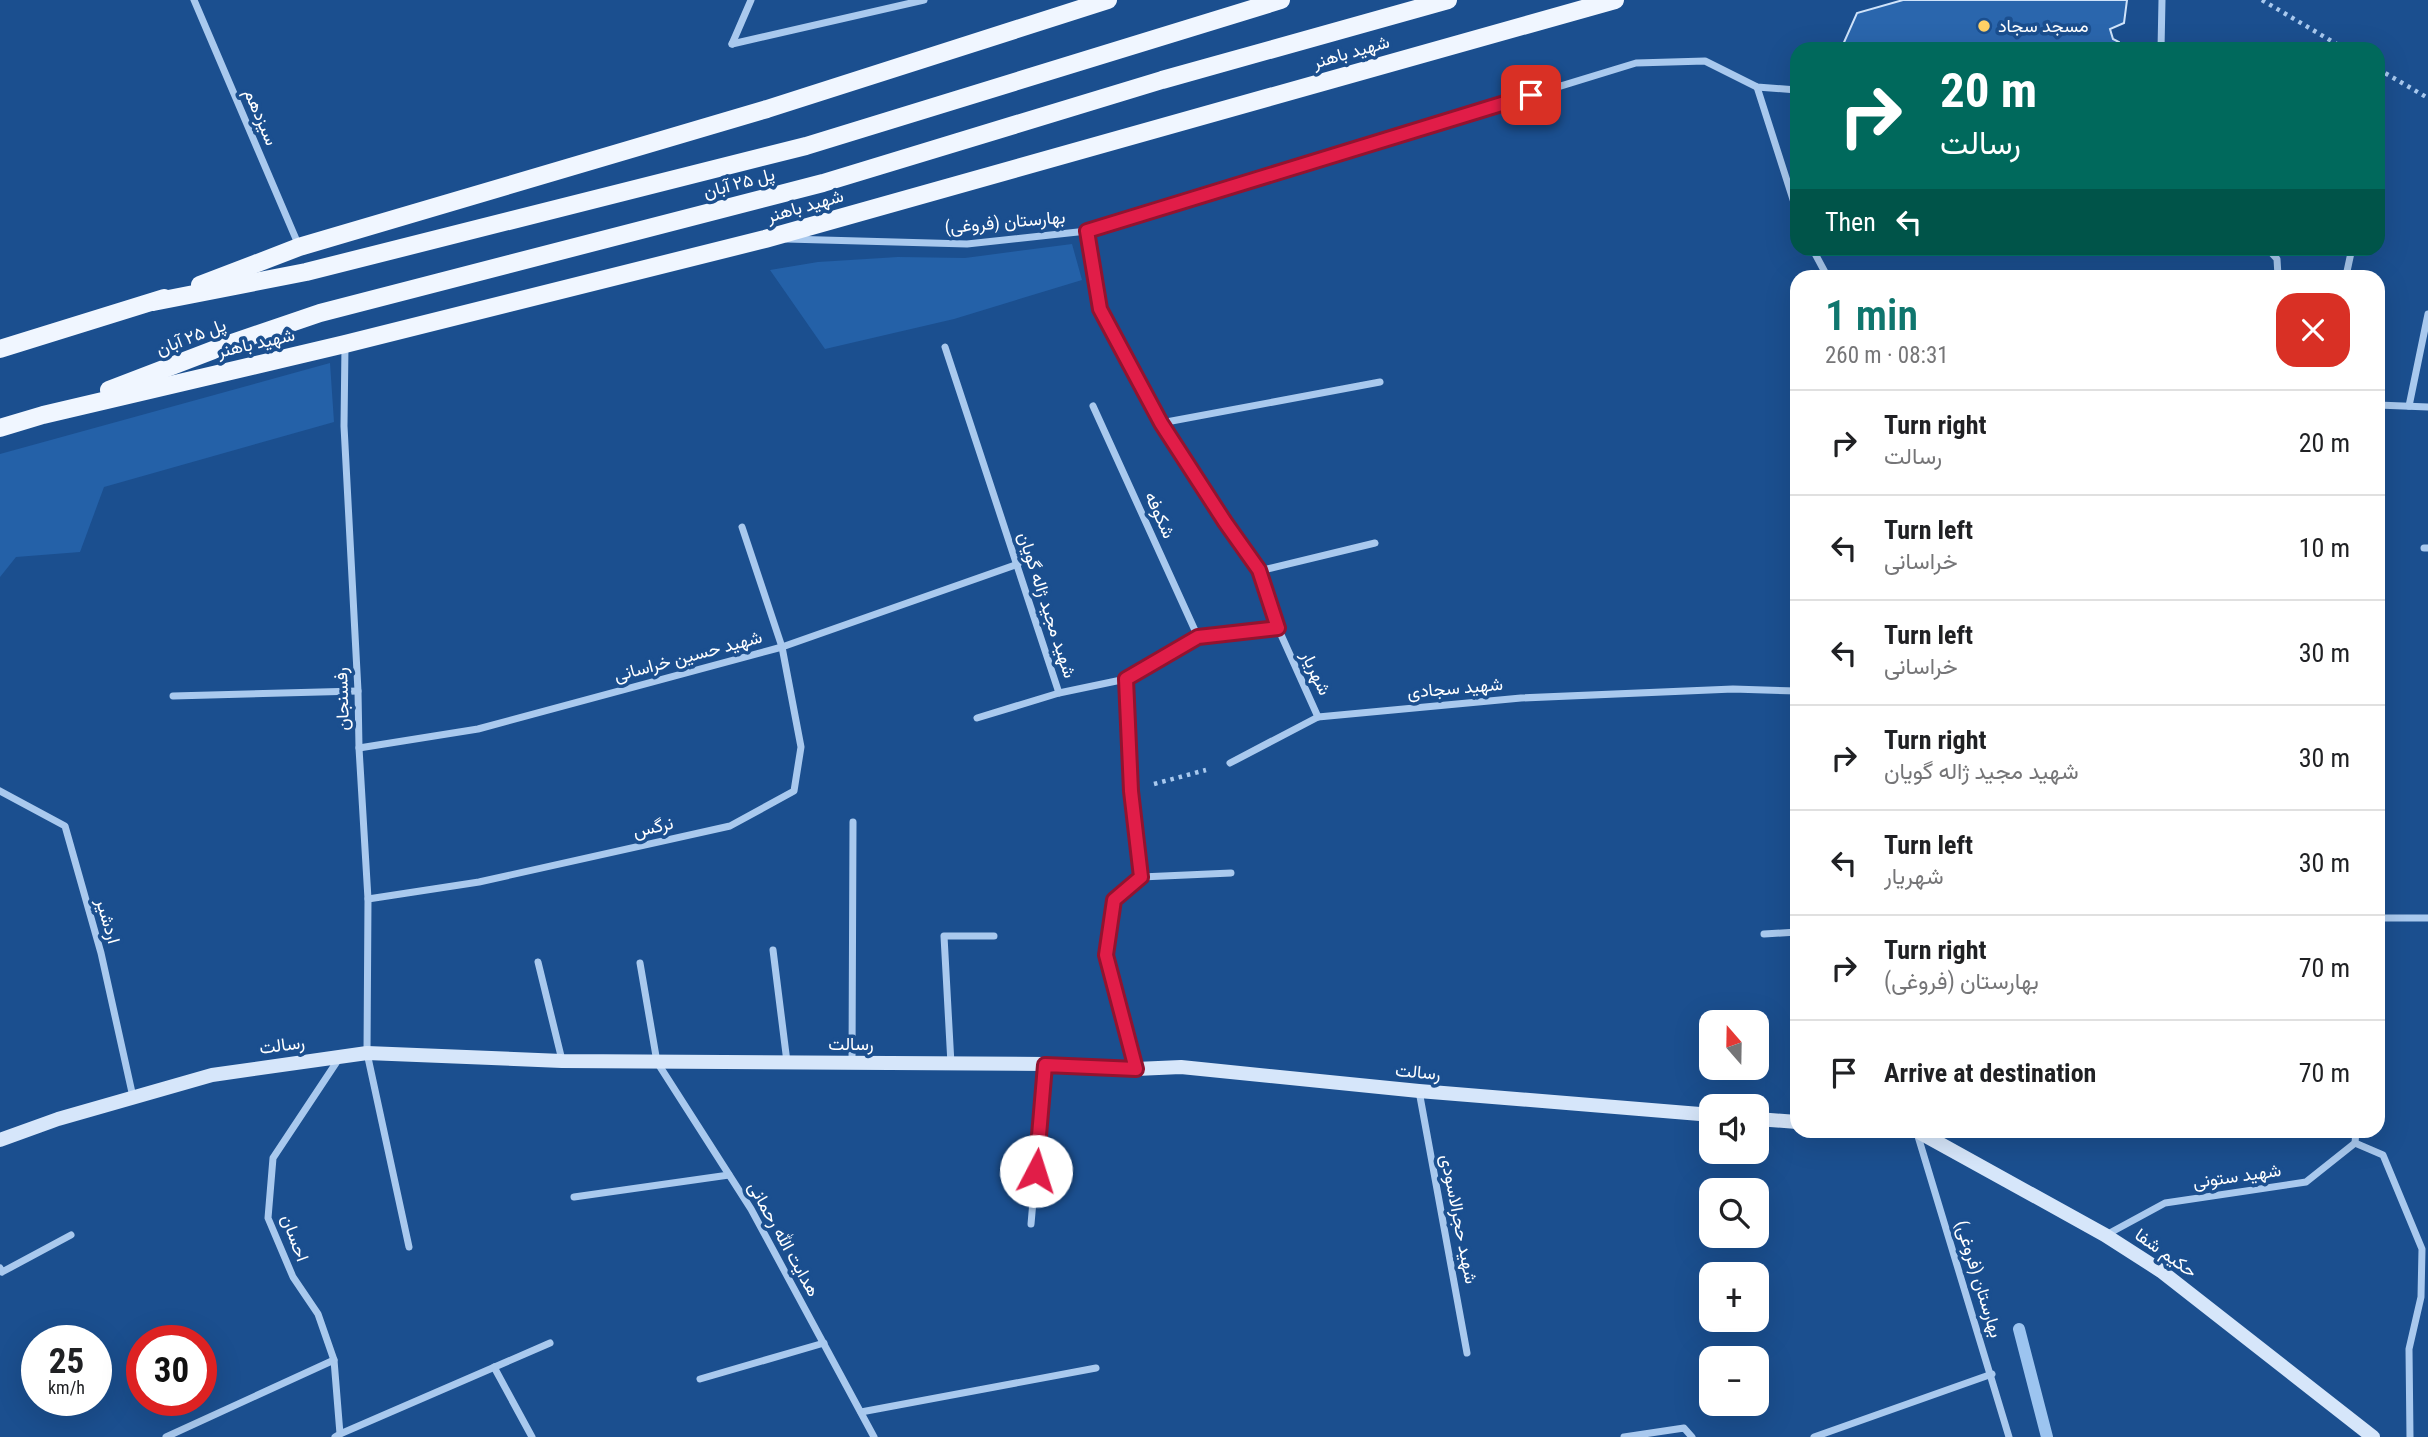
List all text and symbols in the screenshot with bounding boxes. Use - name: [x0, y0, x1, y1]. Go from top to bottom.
- place label: مسجد سجاد: [1998, 15, 2089, 36]
- marker: مسجد سجاد: [1976, 18, 1992, 34]
- street label: شهید باهنر: [1309, 31, 1392, 74]
- text: 20 m: [1940, 62, 2037, 119]
- pin: [1501, 65, 1561, 125]
- icon: right: [1825, 70, 1916, 161]
- icon: arrive: [1512, 76, 1550, 114]
- street label: سیزدهم: [238, 85, 283, 149]
- text: رسالت: [1940, 124, 2021, 162]
- street label: پل ۲۵ آبان: [701, 163, 777, 204]
- street label: شهید باهنر: [763, 185, 846, 228]
- icon: left: [1890, 203, 1928, 241]
- street label: بهارستان (فروغی): [944, 206, 1066, 238]
- text: Then: [1825, 207, 1876, 237]
- text: 1 min: [1825, 291, 1918, 340]
- button: close: [2276, 293, 2350, 367]
- street label: پل ۲۵ آبان: [153, 314, 229, 361]
- street label: شهید باهنر: [214, 323, 297, 363]
- text: 260 m · 08:31: [1825, 342, 1949, 369]
- text: Turn right: [1884, 410, 1986, 440]
- icon: right: [1825, 424, 1863, 462]
- text: 20 m: [2299, 428, 2350, 458]
- text: رسالت: [1884, 443, 1942, 470]
- street label: شکوفه: [1140, 488, 1180, 542]
- text: Turn left: [1884, 515, 1973, 545]
- street label: شهید مجید ژاله گویان: [1013, 529, 1081, 681]
- icon: left: [1825, 529, 1863, 567]
- text: 10 m: [2299, 533, 2350, 563]
- text: خراسانی: [1884, 548, 1958, 575]
- text: Turn left: [1884, 620, 1973, 650]
- street label: شهید حسین خراسانی: [611, 626, 765, 686]
- icon: left: [1825, 634, 1863, 672]
- text: 30 m: [2299, 638, 2350, 668]
- street label: شهریار: [1296, 646, 1336, 699]
- text: خراسانی: [1884, 653, 1958, 680]
- street label: رفسنجان: [330, 667, 354, 731]
- street label: شهید سجادی: [1406, 673, 1504, 703]
- text: Turn right: [1884, 725, 1986, 755]
- icon: right: [1825, 739, 1863, 777]
- text: 30 m: [2299, 743, 2350, 773]
- text: شهید مجید ژاله گویان: [1884, 758, 2079, 785]
- street label: نرگس: [631, 812, 675, 842]
- text: Turn left: [1884, 830, 1973, 860]
- icon: left: [1825, 844, 1863, 882]
- text: 30 m: [2299, 848, 2350, 878]
- text: شهریار: [1884, 863, 1944, 890]
- street label: اردشیر: [91, 895, 125, 946]
- text: Turn right: [1884, 935, 1986, 965]
- icon: right: [1825, 949, 1863, 987]
- text: 70 m: [2299, 953, 2350, 983]
- text: بهارستان (فروغی): [1884, 968, 2039, 995]
- north arrow: [1699, 1010, 1769, 1080]
- map controls: [1699, 1010, 1769, 1416]
- street label: رسالت: [258, 1031, 306, 1059]
- street label: رسالت: [828, 1033, 874, 1055]
- icon: arrive: [1825, 1054, 1863, 1092]
- text: Arrive at destination: [1884, 1058, 2096, 1088]
- text: 70 m: [2299, 1058, 2350, 1088]
- street label: رسالت: [1394, 1059, 1442, 1085]
- button: sound: [1699, 1094, 1769, 1164]
- position arrow: [999, 1134, 1073, 1208]
- street label: شهید حجرالاسودی: [1436, 1152, 1482, 1286]
- street label: شهید ستونی: [2191, 1159, 2283, 1193]
- street label: هدایت الله رحمانی: [743, 1178, 825, 1300]
- button: search: [1699, 1178, 1769, 1248]
- street label: احسان: [277, 1212, 314, 1264]
- street label: بهارستان (فروغی): [1951, 1218, 2007, 1340]
- street label: حکیم شفا: [2130, 1224, 2201, 1283]
- button: +: [1699, 1262, 1769, 1332]
- speed limit sign: 30: [126, 1325, 217, 1416]
- text: 25: [49, 1341, 84, 1382]
- button: −: [1699, 1346, 1769, 1416]
- text: km/h: [48, 1377, 85, 1398]

